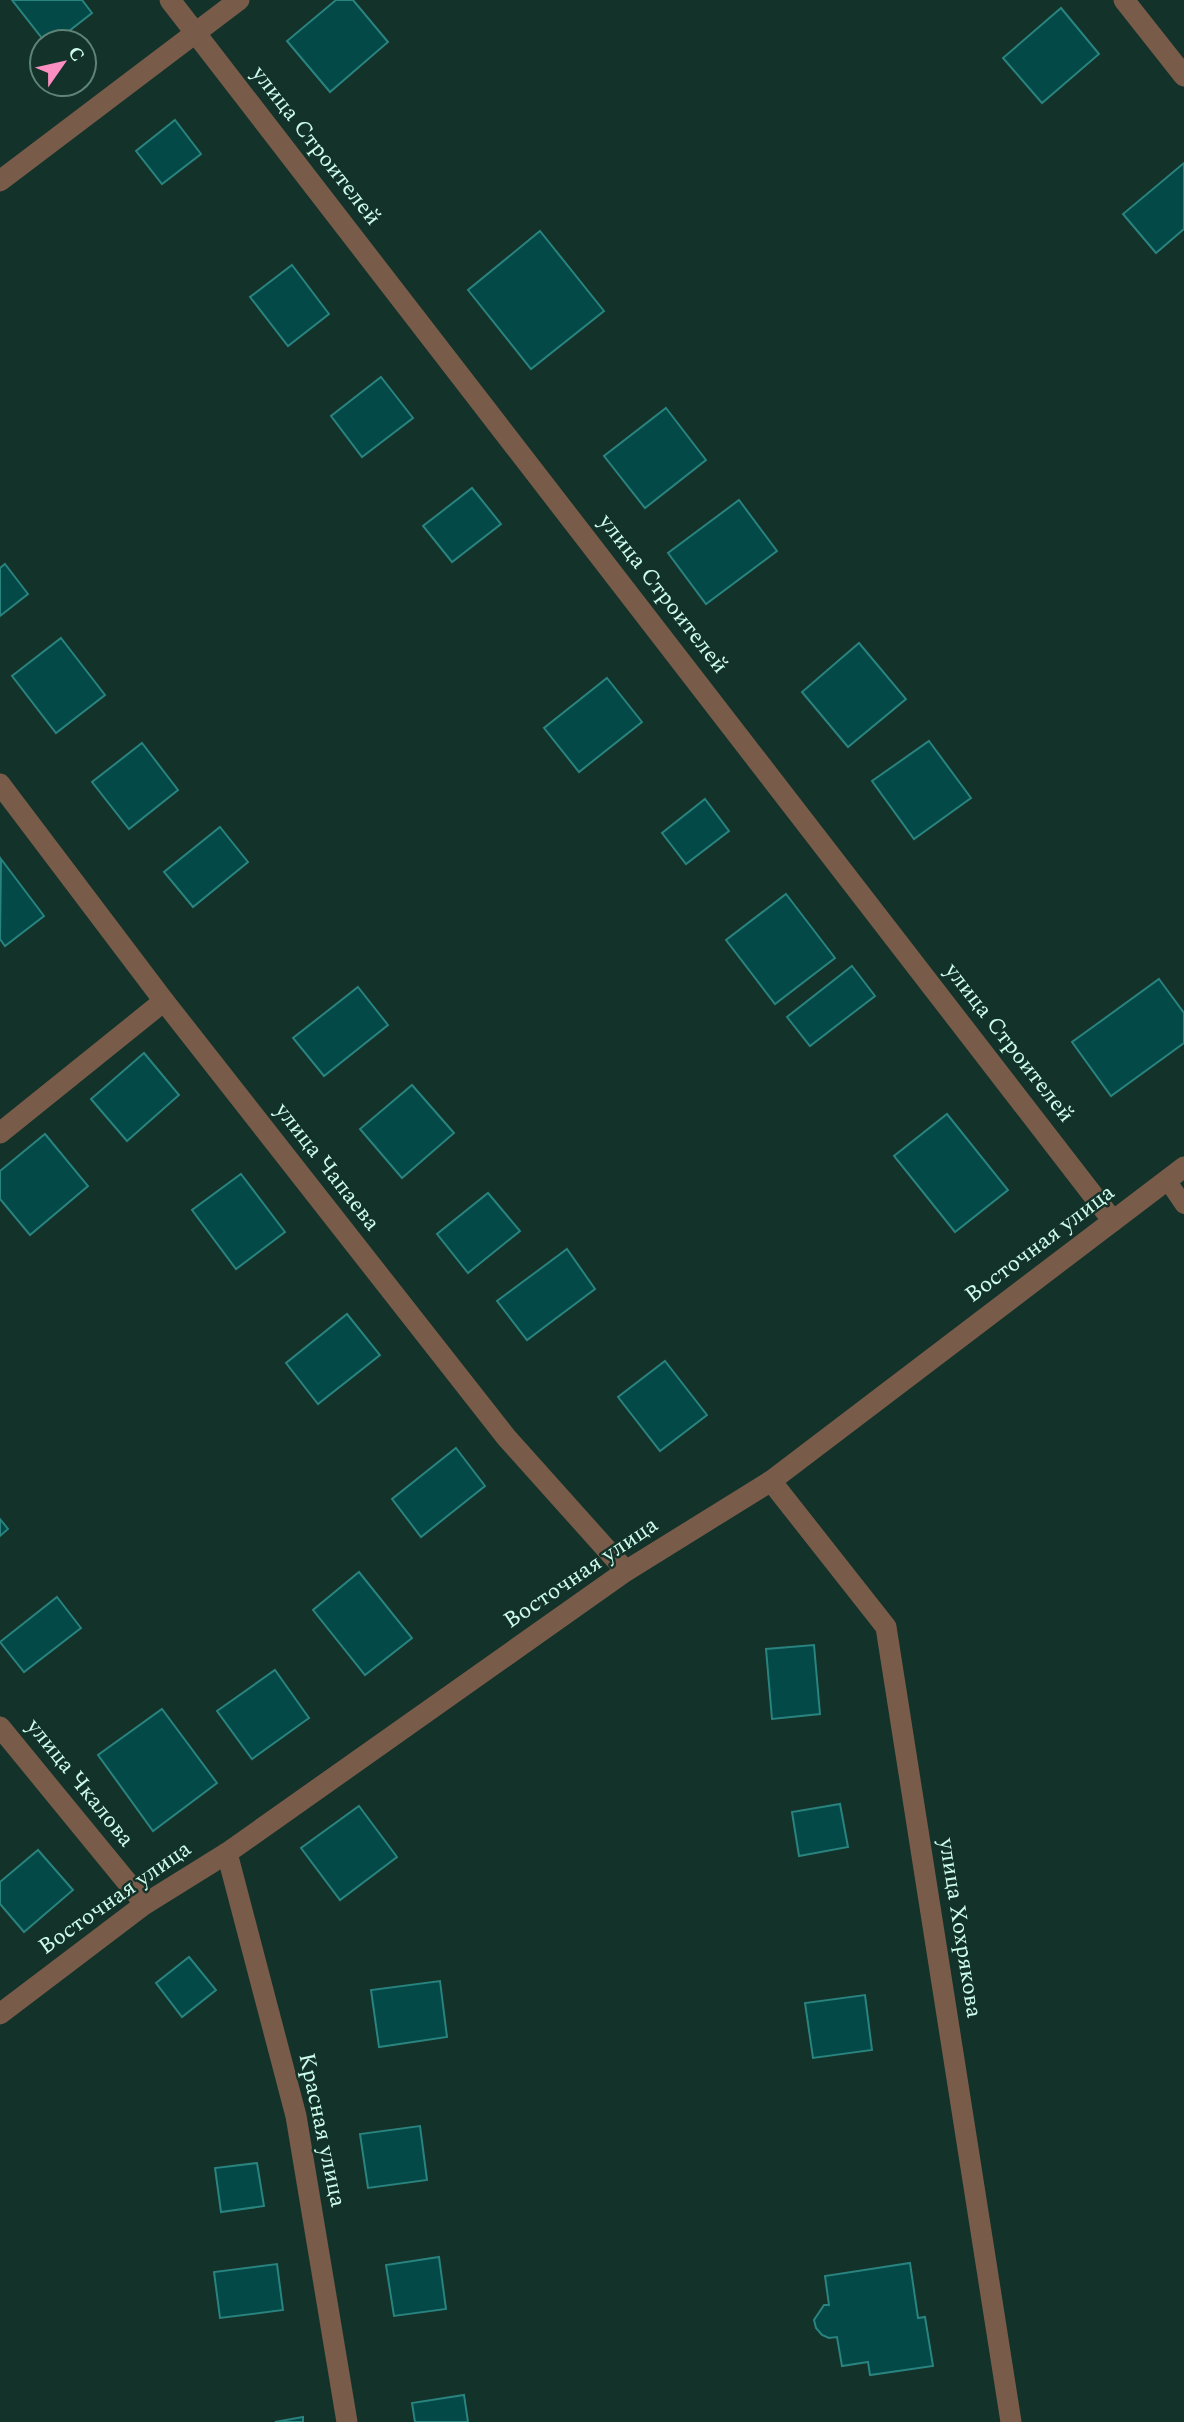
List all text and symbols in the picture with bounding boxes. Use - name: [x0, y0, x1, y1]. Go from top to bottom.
- north arrow: [28, 28, 98, 98]
- text: С: [60, 41, 92, 68]
- street label: улица Строителей: [242, 58, 390, 233]
- street label: улица Строителей: [589, 506, 737, 681]
- street label: улица Строителей: [935, 955, 1083, 1130]
- street label: улица Чапаева: [265, 1094, 388, 1239]
- street label: Восточная улица: [958, 1176, 1122, 1312]
- street label: Восточная улица: [497, 1508, 665, 1638]
- street label: улица Чкалова: [17, 1710, 143, 1855]
- street label: Восточная улица: [31, 1832, 199, 1964]
- street label: улица Хохрякова: [928, 1835, 991, 2020]
- street label: Красная улица: [289, 2050, 355, 2210]

